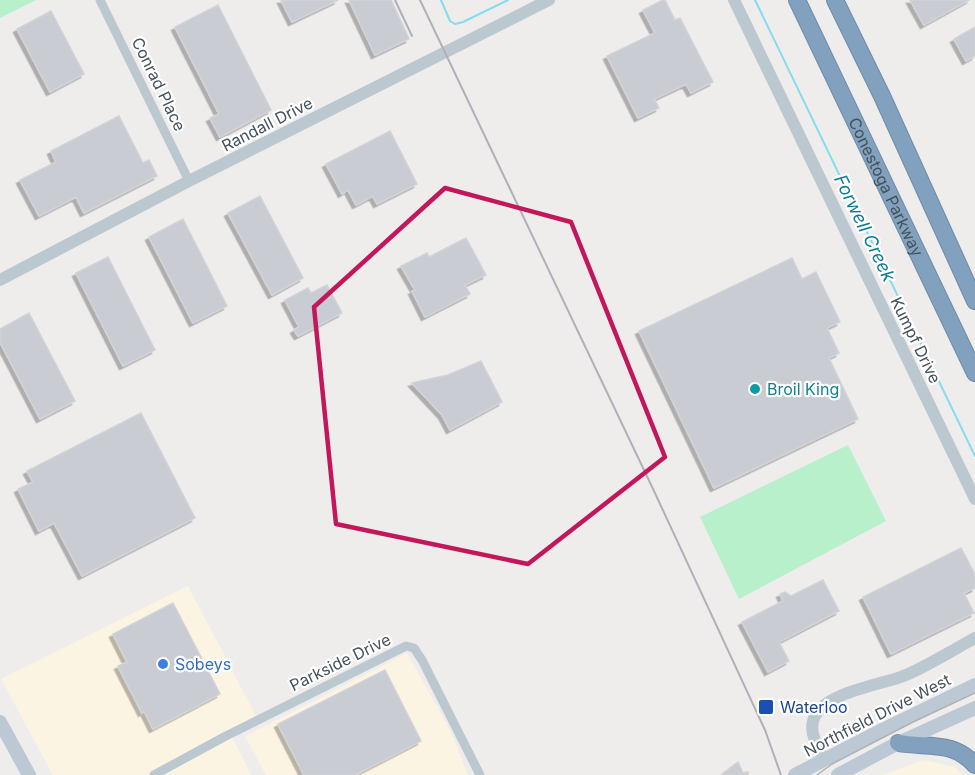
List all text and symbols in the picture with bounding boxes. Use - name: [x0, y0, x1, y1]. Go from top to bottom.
- street label: Conrad Place: [128, 34, 190, 134]
- street label: Randall Drive: [218, 93, 316, 155]
- street label: Conestoga Parkway: [844, 114, 928, 260]
- water label: Forwell Creek: [830, 171, 900, 286]
- street label: Kumpf Drive: [886, 294, 946, 386]
- place label: Broil King: [767, 379, 839, 399]
- marker: Broil King: [748, 382, 762, 396]
- street label: Parkside Drive: [286, 629, 394, 695]
- place label: Sobeys: [175, 654, 231, 674]
- marker: Sobeys: [156, 657, 170, 671]
- street label: Northfield Drive West: [800, 669, 954, 761]
- place label: Waterloo: [780, 697, 848, 717]
- marker: Waterloo: [757, 698, 775, 716]

